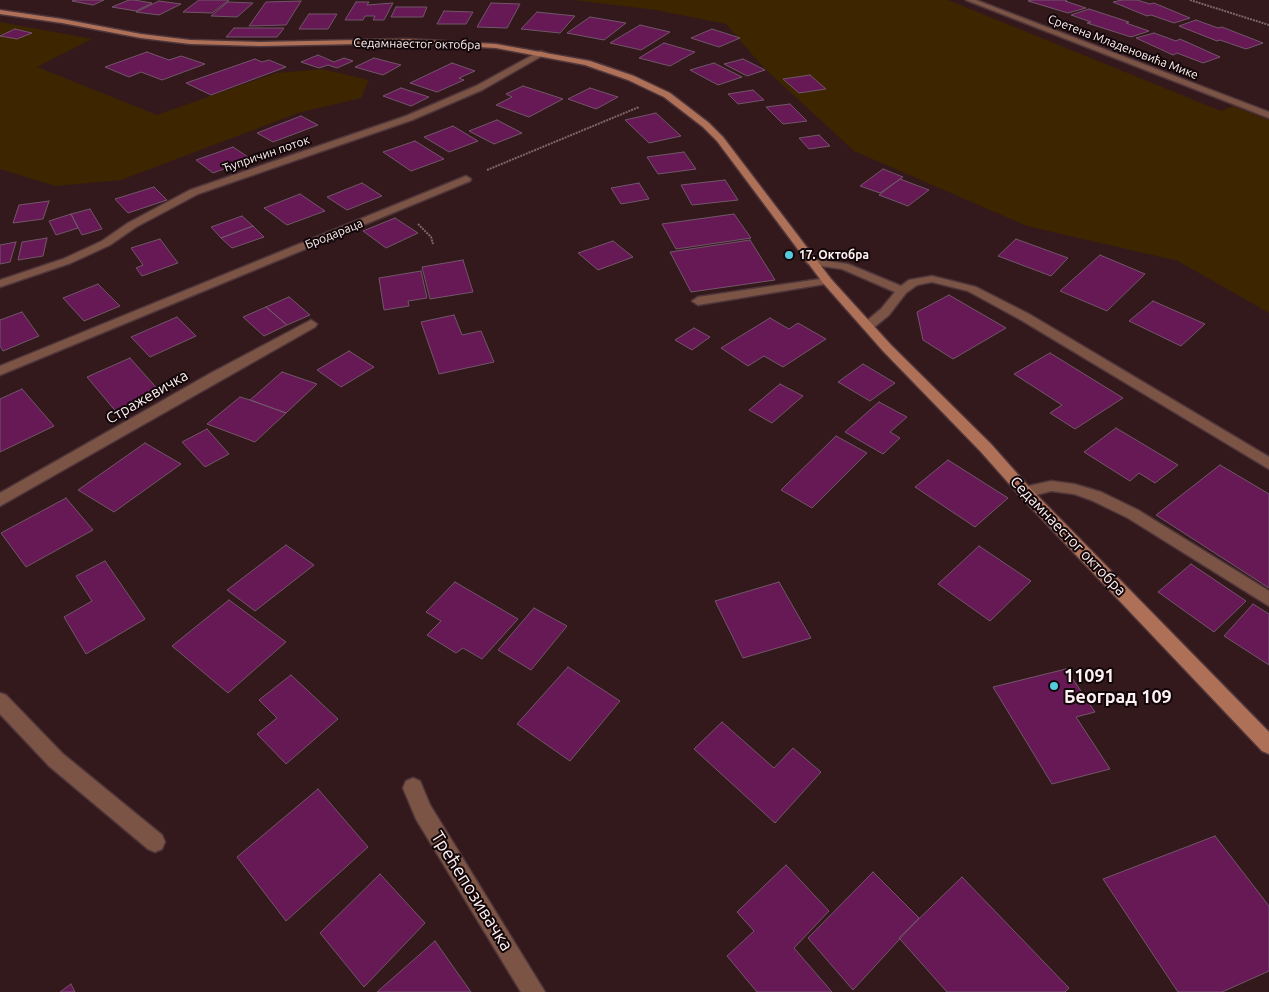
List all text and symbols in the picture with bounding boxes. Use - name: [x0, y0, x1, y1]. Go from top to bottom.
- street label: Сретена Младеновића Мике: [1046, 12, 1200, 82]
- street label: Седамнаестог октобра: [353, 36, 481, 52]
- street label: Ћупричин поток: [221, 132, 311, 176]
- street label: Бродараца: [303, 216, 365, 252]
- place label: 17. Октобра: [799, 248, 869, 262]
- marker: 17. Октобра: [783, 249, 795, 261]
- street label: Стражевичка: [103, 366, 191, 428]
- street label: Седамнаестог октобра: [1006, 473, 1130, 599]
- place label: 11091 Београд 109: [1064, 665, 1172, 708]
- marker: 11091 Београд 109: [1048, 680, 1060, 692]
- street label: Трећепозивачка: [426, 827, 518, 955]

